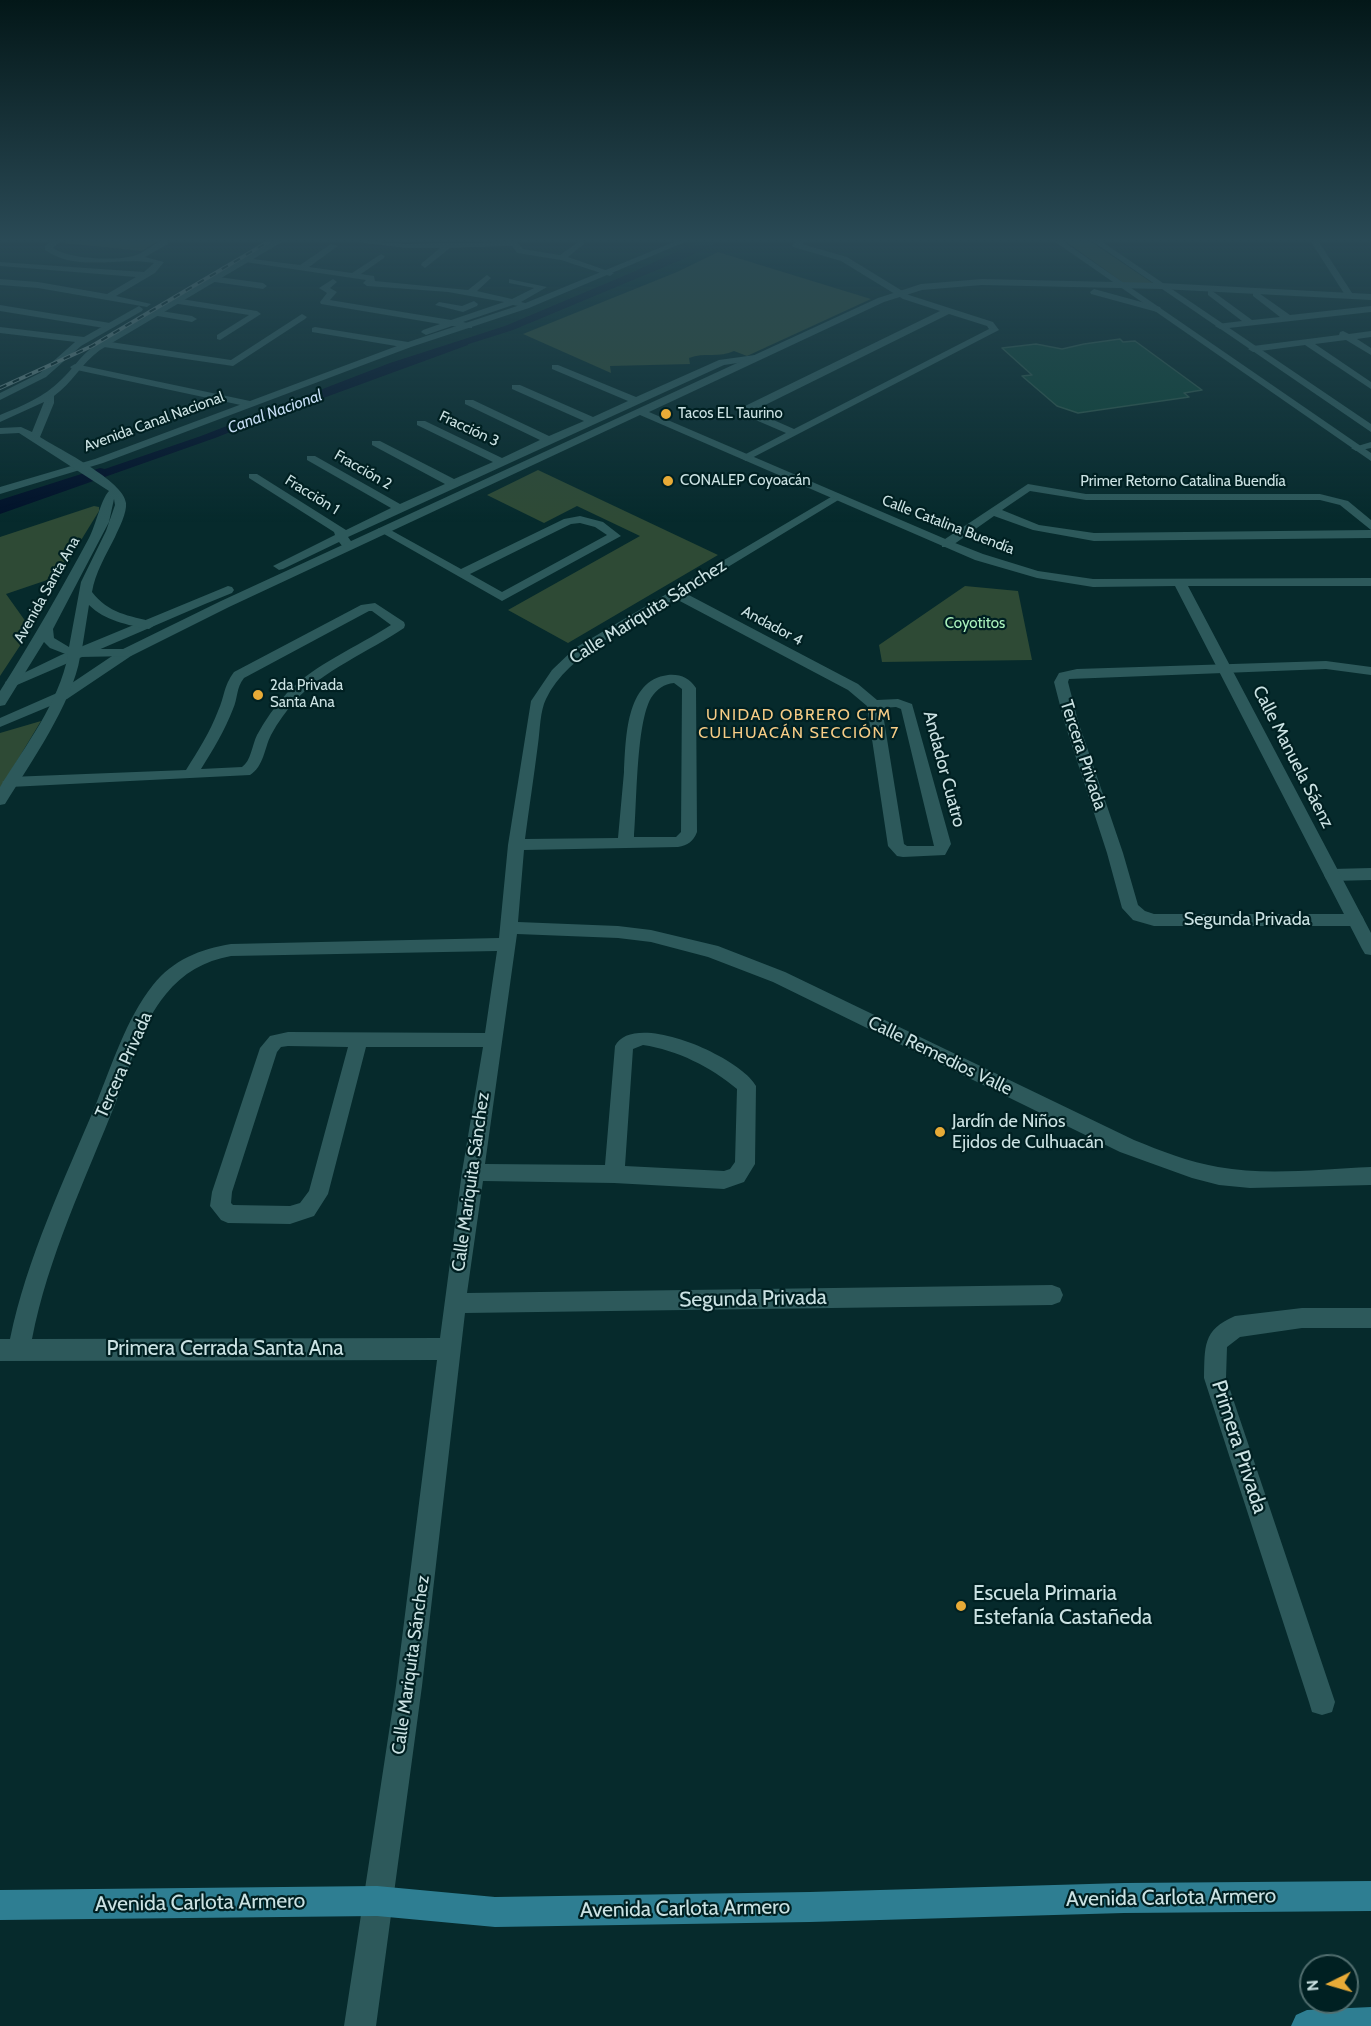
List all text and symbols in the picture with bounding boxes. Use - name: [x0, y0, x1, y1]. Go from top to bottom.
- water label: Canal Nacional: [225, 386, 325, 438]
- street label: Avenida Canal Nacional: [81, 388, 227, 456]
- place label: Tacos EL Taurino: [678, 405, 783, 423]
- street label: Fracción 3: [436, 407, 502, 451]
- marker: Tacos EL Taurino: [659, 407, 673, 421]
- street label: Fracción 2: [331, 446, 395, 494]
- street label: Fracción 1: [282, 471, 342, 519]
- place label: CONALEP Coyoacán: [680, 472, 811, 490]
- street label: Primer Retorno Catalina Buendía: [1080, 473, 1286, 491]
- marker: CONALEP Coyoacán: [661, 474, 675, 488]
- street label: Calle Catalina Buendía: [879, 491, 1017, 559]
- street label: Avenida Santa Ana: [10, 534, 84, 646]
- street label: Calle Mariquita Sánchez: [566, 555, 730, 669]
- street label: Andador 4: [738, 602, 806, 650]
- park label: Coyotitos: [945, 615, 1005, 633]
- place label: 2da Privada Santa Ana: [270, 677, 343, 712]
- street label: Calle Manuela Sáenz: [1248, 682, 1338, 832]
- marker: 2da Privada Santa Ana: [251, 688, 265, 702]
- street label: Tercera Privada: [1055, 697, 1111, 813]
- district label: UNIDAD OBRERO CTM CULHUACÁN SECCIÓN 7: [698, 705, 900, 743]
- street label: Andador Cuatro: [918, 708, 970, 830]
- street label: Segunda Privada: [1184, 909, 1310, 931]
- street label: Tercera Privada: [91, 1009, 157, 1121]
- street label: Calle Remedios Valle: [864, 1012, 1016, 1100]
- street label: Calle Mariquita Sánchez: [448, 1091, 494, 1273]
- place label: Jardín de Niños Ejidos de Culhuacán: [952, 1111, 1104, 1154]
- marker: Jardín de Niños Ejidos de Culhuacán: [933, 1125, 947, 1139]
- street label: Segunda Privada: [679, 1285, 827, 1313]
- street label: Primera Cerrada Santa Ana: [106, 1336, 344, 1362]
- street label: Primera Privada: [1206, 1377, 1272, 1517]
- street label: Calle Mariquita Sánchez: [388, 1574, 434, 1756]
- place label: Escuela Primaria Estefanía Castañeda: [973, 1581, 1152, 1631]
- marker: Escuela Primaria Estefanía Castañeda: [954, 1599, 968, 1613]
- street label: Avenida Carlota Armero: [1066, 1884, 1276, 1912]
- street label: Avenida Carlota Armero: [95, 1889, 305, 1917]
- street label: Avenida Carlota Armero: [580, 1895, 790, 1923]
- north arrow: [1299, 1954, 1359, 2014]
- text: N: [1303, 1979, 1323, 1992]

